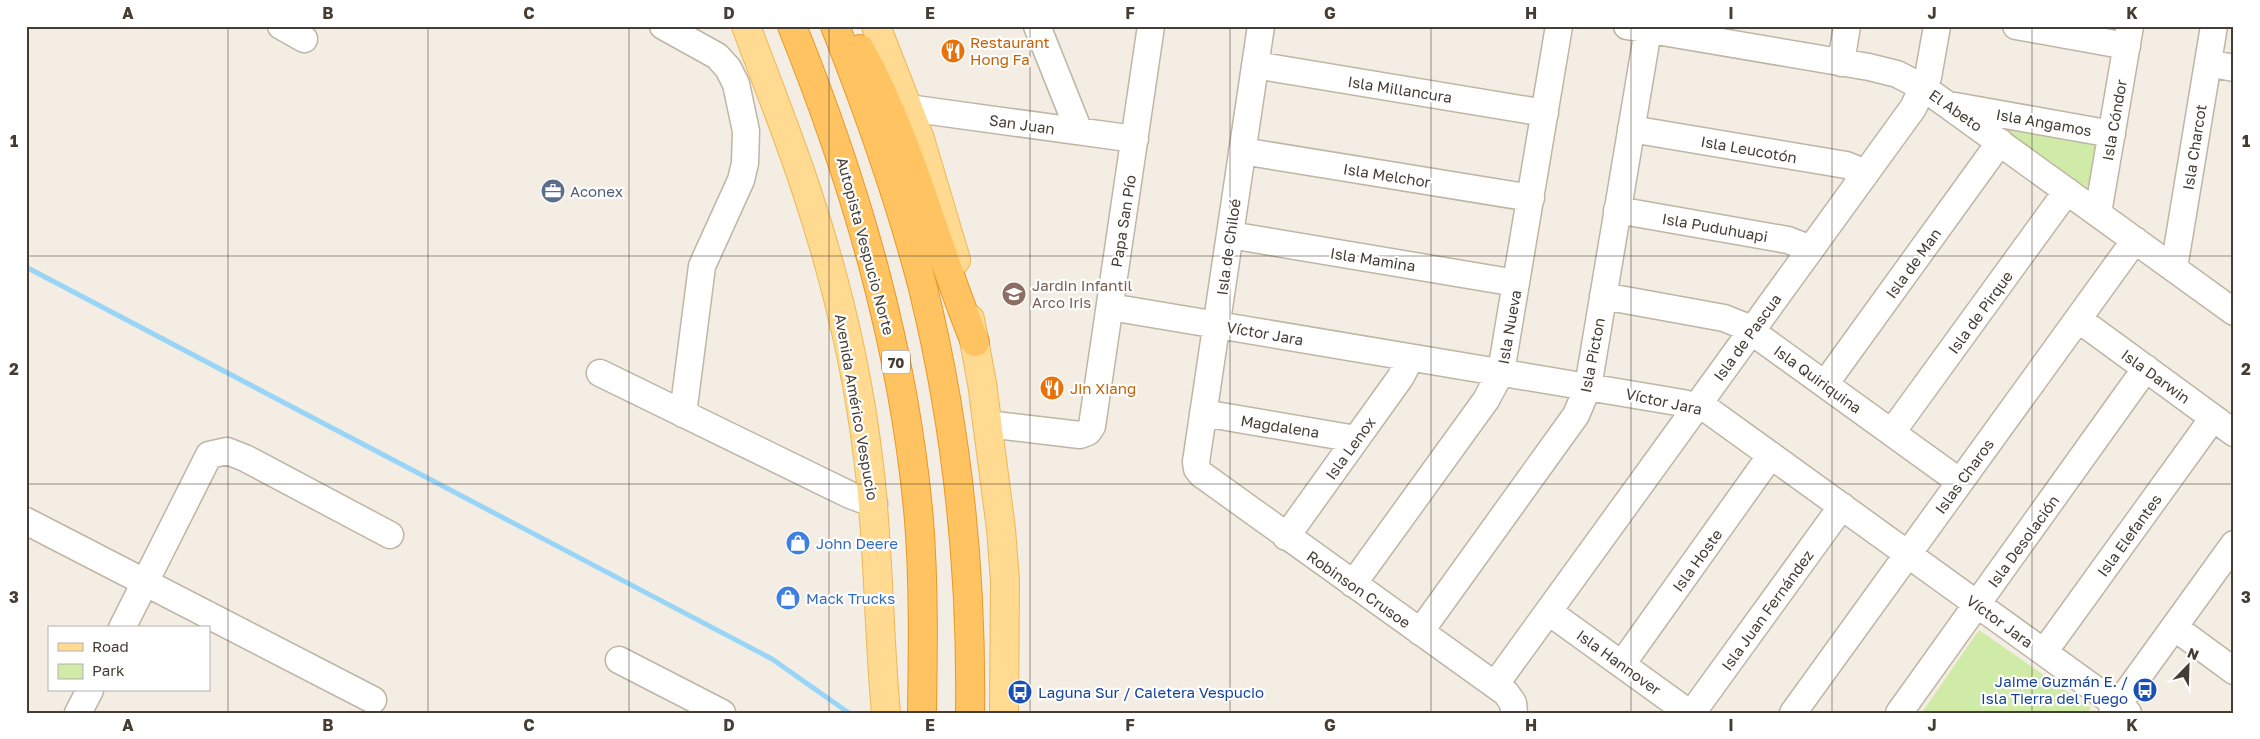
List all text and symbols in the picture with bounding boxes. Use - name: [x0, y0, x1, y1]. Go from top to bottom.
- text: A: [122, 3, 134, 23]
- text: B: [322, 3, 334, 23]
- text: C: [523, 3, 535, 23]
- text: D: [723, 3, 735, 23]
- text: E: [925, 3, 935, 23]
- text: F: [1125, 3, 1135, 23]
- text: G: [1324, 3, 1336, 23]
- text: H: [1525, 3, 1537, 23]
- text: I: [1728, 3, 1734, 23]
- text: J: [1927, 3, 1937, 23]
- text: K: [2126, 3, 2138, 23]
- place label: Restaurant Hong Fa: [970, 33, 1050, 68]
- restaurant icon: Restaurant Hong Fa: [940, 38, 966, 64]
- street label: Isla Millancura: [1347, 72, 1453, 106]
- street label: Isla Cóndor: [2098, 78, 2130, 162]
- street label: El Abeto: [1926, 85, 1986, 135]
- street label: Isla Charcot: [2178, 103, 2210, 191]
- street label: Isla Angamos: [1995, 105, 2093, 139]
- street label: San Juan: [988, 110, 1056, 138]
- text: 1: [10, 131, 18, 151]
- text: 1: [2242, 131, 2250, 151]
- street label: Isla Leucotón: [1700, 132, 1798, 166]
- street label: Autopista Vespucio Norte: [834, 155, 899, 337]
- street label: Isla Melchor: [1342, 159, 1432, 191]
- street label: Papa San Pío: [1107, 173, 1139, 269]
- office icon: Aconex: [540, 178, 566, 204]
- place label: Aconex: [570, 182, 623, 200]
- street label: Isla de Chiloé: [1212, 197, 1244, 296]
- street label: Isla Puduhuapi: [1661, 209, 1769, 245]
- street label: Isla de Man: [1882, 225, 1944, 301]
- street label: Isla Mamina: [1329, 243, 1417, 275]
- street label: Isla de Pirque: [1944, 267, 2016, 357]
- place label: Jardin Infantil Arco Iris: [1032, 276, 1132, 311]
- school or university icon: Jardin Infantil Arco Iris: [1001, 281, 1027, 307]
- street label: Isla Nueva: [1494, 289, 1524, 365]
- street label: Isla de Pascua: [1709, 290, 1785, 384]
- street label: Avenida Américo Vespucio: [832, 312, 882, 502]
- street label: Isla Picton: [1576, 316, 1608, 394]
- street label: Víctor Jara: [1225, 317, 1305, 349]
- street label: Isla Quiriquina: [1771, 341, 1865, 417]
- street label: Isla Darwin: [2118, 345, 2194, 407]
- road number: 70: [882, 351, 910, 374]
- text: 2: [9, 359, 19, 379]
- text: 2: [2241, 359, 2251, 379]
- restaurant icon: Jin Xiang: [1039, 375, 1065, 401]
- place label: Jin Xiang: [1070, 379, 1136, 397]
- street label: Víctor Jara: [1624, 384, 1704, 418]
- street label: Magdalena: [1239, 411, 1321, 441]
- street label: Isla Lenox: [1321, 413, 1379, 483]
- street label: Islas Charos: [1931, 435, 1997, 517]
- street label: Isla Elefantes: [2093, 490, 2165, 580]
- street label: Isla Desolación: [1984, 491, 2062, 591]
- street label: Isla Hoste: [1668, 525, 1726, 595]
- shop icon: John Deere: [785, 530, 811, 556]
- place label: John Deere: [816, 534, 898, 552]
- street label: Isla Juan Fernández: [1717, 546, 1817, 674]
- street label: Robinson Crusoe: [1304, 547, 1414, 632]
- shop icon: Mack Trucks: [775, 585, 801, 611]
- text: 3: [9, 587, 19, 607]
- text: 3: [2241, 587, 2251, 607]
- place label: Mack Trucks: [806, 589, 895, 607]
- street label: Víctor Jara: [1963, 591, 2037, 651]
- legend: [48, 626, 210, 692]
- street label: Isla Hannover: [1574, 626, 1665, 699]
- text: Road: [92, 637, 129, 655]
- north arrow: [2162, 642, 2212, 692]
- text: N: [2185, 644, 2201, 663]
- text: Park: [92, 661, 125, 679]
- place label: Jaime Guzmán E. / Isla Tierra del Fuego: [1981, 672, 2128, 707]
- bus stop icon: Jaime Guzmán E. / Isla Tierra del Fuego: [2132, 677, 2158, 703]
- bus stop icon: Laguna Sur / Caletera Vespucio: [1007, 679, 1033, 705]
- place label: Laguna Sur / Caletera Vespucio: [1038, 683, 1264, 701]
- text: A: [122, 715, 134, 735]
- text: B: [322, 715, 334, 735]
- text: C: [523, 715, 535, 735]
- text: D: [723, 715, 735, 735]
- text: E: [925, 715, 935, 735]
- text: F: [1125, 715, 1135, 735]
- text: G: [1324, 715, 1336, 735]
- text: H: [1525, 715, 1537, 735]
- text: I: [1728, 715, 1734, 735]
- text: J: [1927, 715, 1937, 735]
- text: K: [2126, 715, 2138, 735]

